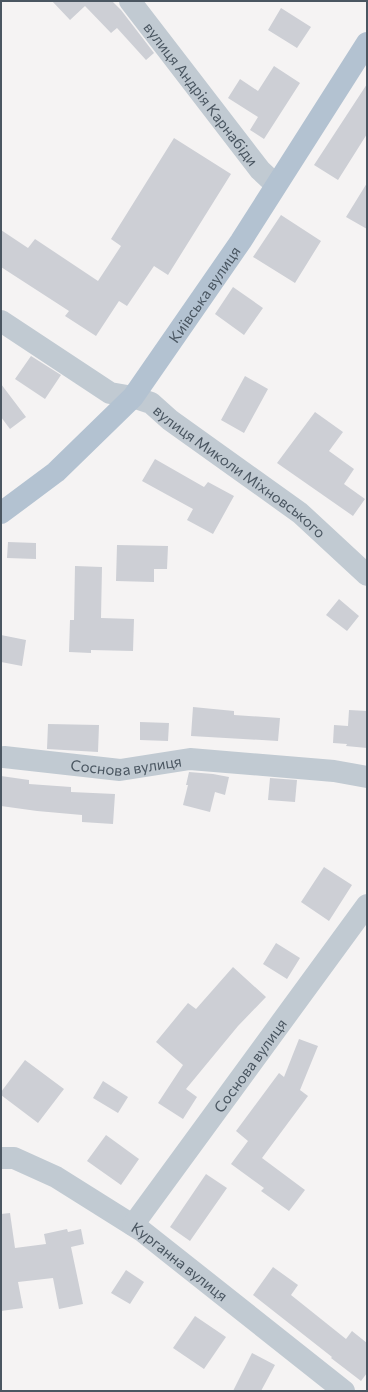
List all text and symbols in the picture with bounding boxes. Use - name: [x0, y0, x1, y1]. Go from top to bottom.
- street label: вулиця Андрія Карнабіди: [140, 18, 262, 169]
- street label: Київська вулиця: [164, 243, 244, 346]
- street label: вулиця Миколи Міхновського: [150, 401, 330, 541]
- street label: Соснова вулиця: [70, 751, 183, 779]
- street label: Соснова вулиця: [210, 1015, 290, 1116]
- street label: Курганна вулиця: [128, 1218, 231, 1304]

